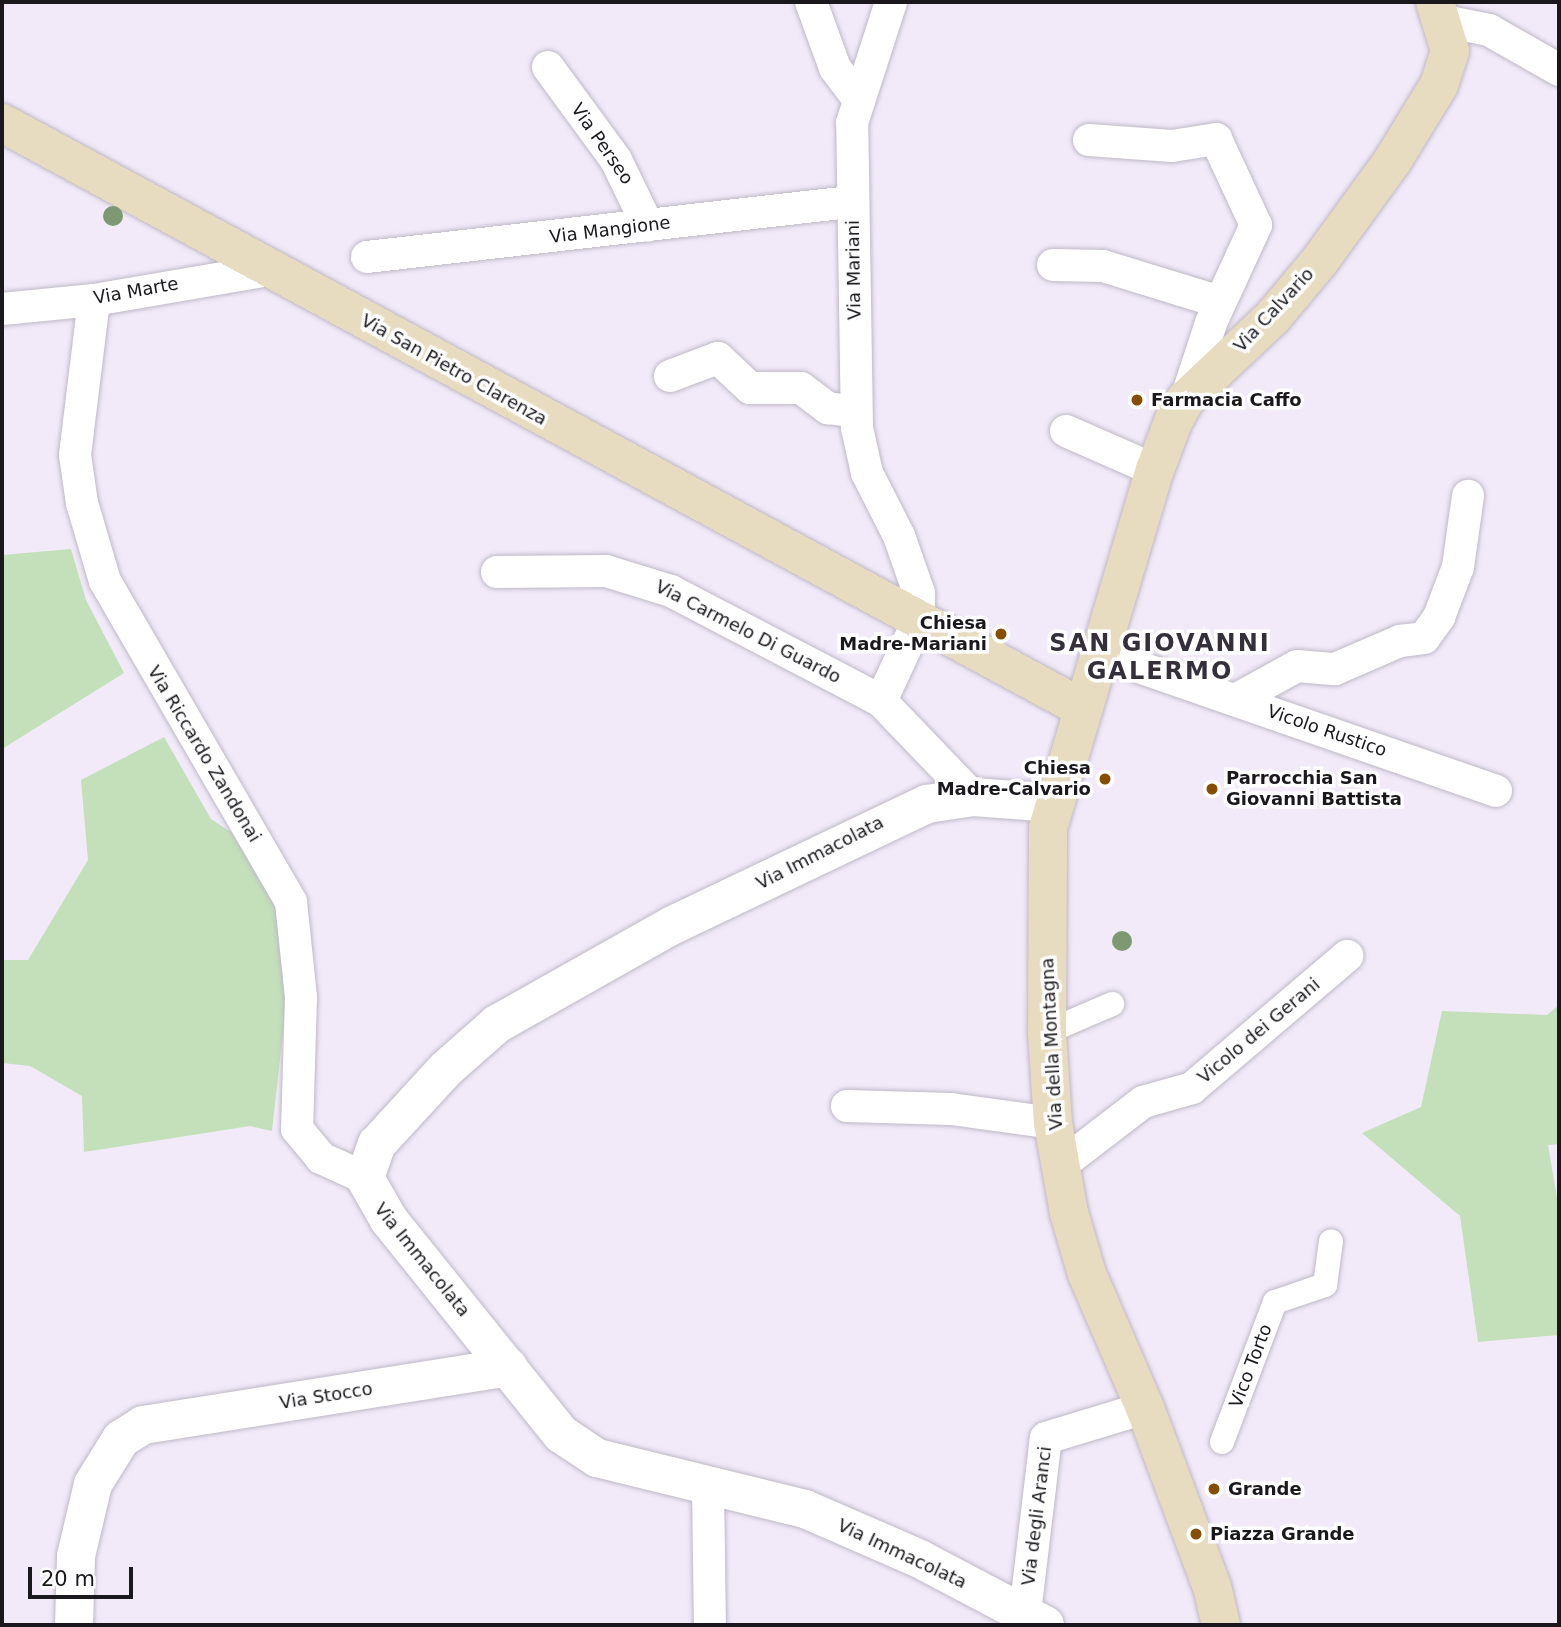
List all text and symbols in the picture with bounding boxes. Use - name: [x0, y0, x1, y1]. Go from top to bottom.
- street label: Via Perseo: [566, 99, 638, 189]
- street label: Via Mangione: [548, 212, 672, 248]
- street label: Via Mariani: [842, 220, 866, 320]
- street label: Via Calvario: [1229, 263, 1319, 357]
- street label: Via Marte: [92, 273, 180, 309]
- street label: Via San Pietro Clarenza: [357, 310, 551, 430]
- place label: Farmacia Caffo: [1151, 389, 1302, 411]
- marker: Farmacia Caffo: [1129, 392, 1145, 408]
- street label: Via Carmelo Di Guardo: [652, 576, 844, 688]
- place label: Chiesa Madre-Mariani: [839, 613, 987, 656]
- marker: Chiesa Madre-Mariani: [993, 626, 1009, 642]
- district label: SAN GIOVANNI GALERMO: [1051, 630, 1269, 686]
- street label: Via Riccardo Zandonai: [143, 662, 265, 846]
- street label: Vicolo Rustico: [1264, 700, 1390, 762]
- place label: Chiesa Madre-Calvario: [937, 758, 1091, 800]
- place label: Parrocchia San Giovanni Battista: [1226, 768, 1402, 810]
- marker: Chiesa Madre-Calvario: [1097, 771, 1113, 787]
- marker: Parrocchia San Giovanni Battista: [1204, 781, 1220, 797]
- street label: Via Immacolata: [753, 812, 887, 894]
- street label: Via della Montagna: [1037, 957, 1067, 1131]
- street label: Vicolo dei Gerani: [1194, 974, 1324, 1088]
- street label: Via Immacolata: [370, 1199, 474, 1321]
- street label: Vico Torto: [1225, 1321, 1277, 1411]
- street label: Via Stocco: [278, 1378, 374, 1414]
- street label: Via degli Aranci: [1018, 1445, 1056, 1587]
- place label: Grande: [1228, 1478, 1302, 1500]
- marker: Grande: [1206, 1481, 1222, 1497]
- street label: Via Immacolata: [834, 1515, 970, 1593]
- place label: Piazza Grande: [1210, 1523, 1355, 1545]
- marker: Piazza Grande: [1188, 1526, 1204, 1542]
- scale bar: [32, 1554, 136, 1598]
- text: 20 m: [41, 1567, 95, 1591]

